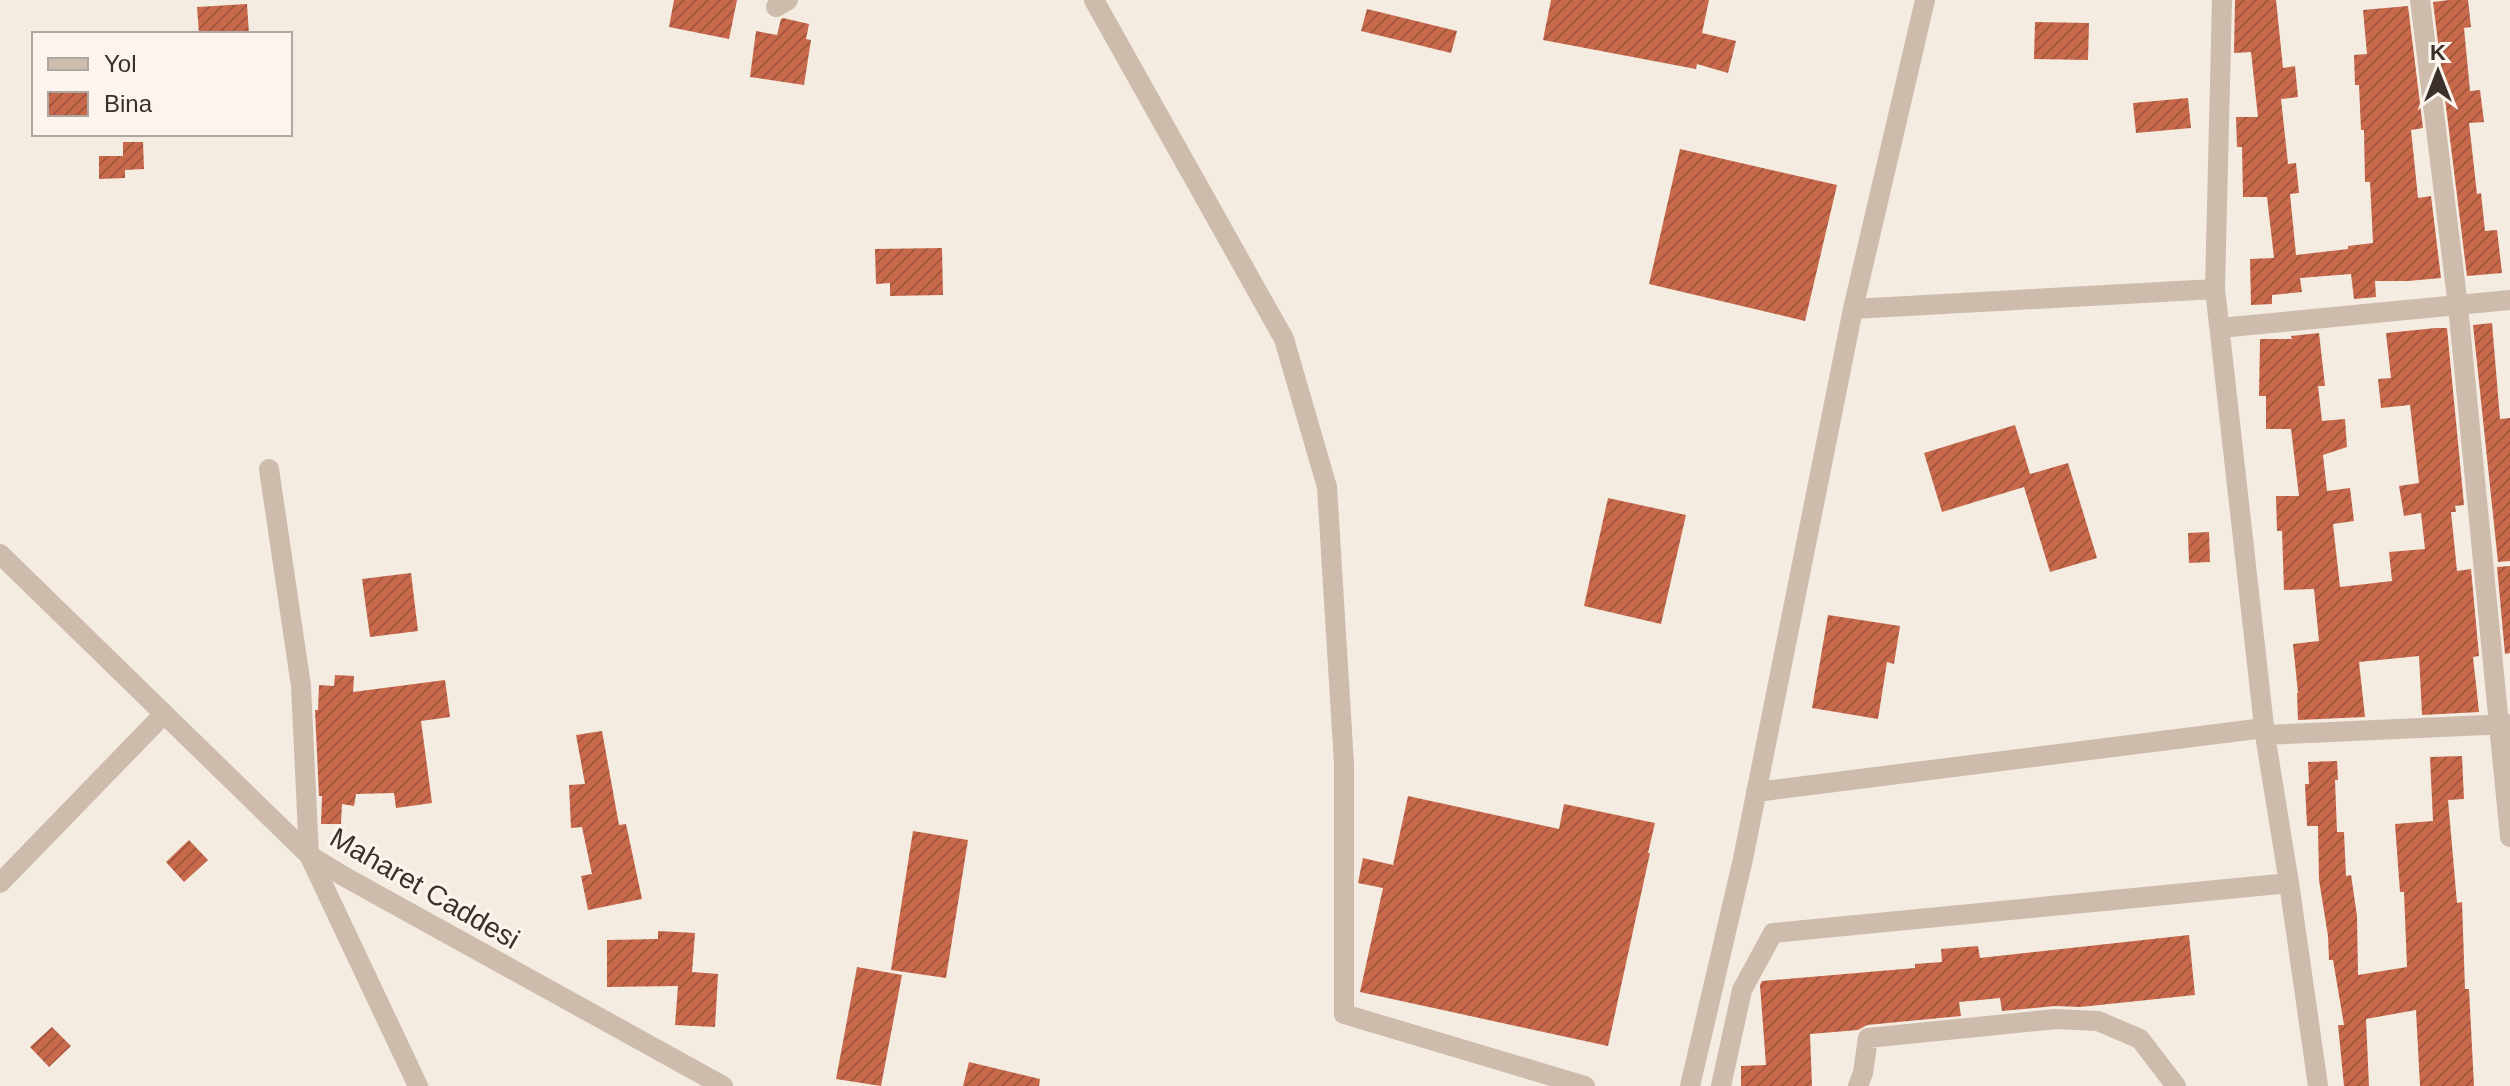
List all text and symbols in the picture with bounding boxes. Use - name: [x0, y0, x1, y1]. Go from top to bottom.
- legend: [32, 32, 292, 136]
- north arrow: [2398, 32, 2478, 112]
- text: K: [2430, 40, 2446, 65]
- text: Yol: [104, 50, 136, 77]
- text: Bina: [104, 90, 153, 117]
- street label: Maharet Caddesi: [325, 822, 525, 955]

